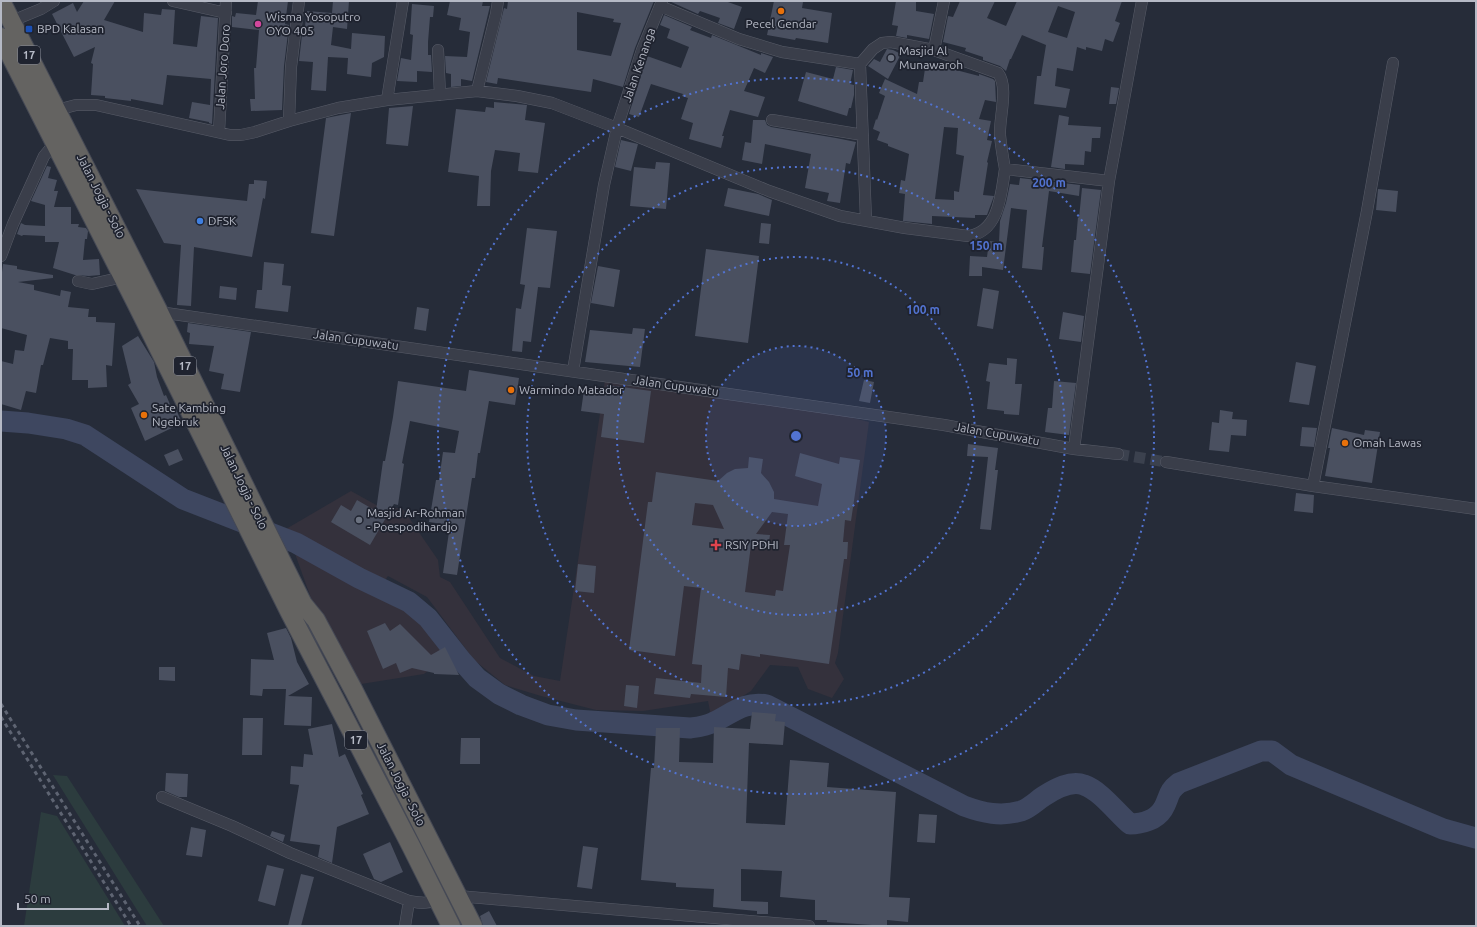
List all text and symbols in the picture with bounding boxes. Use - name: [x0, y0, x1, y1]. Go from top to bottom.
- marker: Pecel Gendar: [776, 6, 786, 16]
- place label: Wisma Yosoputro OYO 405: [266, 10, 361, 37]
- place label: Pecel Gendar: [746, 17, 817, 30]
- marker: Wisma Yosoputro OYO 405: [253, 19, 263, 29]
- place label: BPD Kalasan: [37, 22, 104, 35]
- marker: BPD Kalasan: [24, 24, 34, 34]
- street label: Jalan Joro Doro: [213, 24, 232, 110]
- street label: Jalan Kenanga: [620, 26, 657, 104]
- place label: Masjid Al Munawaroh: [899, 44, 963, 71]
- road number: 17: [18, 46, 40, 64]
- marker: Masjid Al Munawaroh: [886, 53, 896, 63]
- street label: Jalan Jogja - Solo: [75, 152, 128, 240]
- text: 200 m: [1032, 176, 1066, 189]
- place label: DFSK: [208, 214, 237, 227]
- marker: DFSK: [195, 216, 205, 226]
- text: 150 m: [969, 239, 1003, 252]
- text: 100 m: [906, 303, 940, 316]
- street label: Jalan Cupuwatu: [313, 327, 400, 352]
- road number: 17: [174, 357, 196, 375]
- text: 50 m: [847, 366, 873, 379]
- street label: Jalan Cupuwatu: [633, 373, 720, 398]
- place label: Warmindo Matador: [519, 383, 624, 396]
- marker: Warmindo Matador: [506, 385, 516, 395]
- place label: Sate Kambing Ngebruk: [152, 401, 226, 428]
- marker: Sate Kambing Ngebruk: [139, 410, 149, 420]
- street label: Jalan Cupuwatu: [954, 420, 1041, 447]
- centre of rings: [789, 429, 803, 443]
- place label: Omah Lawas: [1353, 436, 1421, 449]
- marker: Omah Lawas: [1340, 438, 1350, 448]
- street label: Jalan Jogja - Solo: [218, 442, 271, 531]
- place label: Masjid Ar-Rohman - Poespodihardjo: [367, 506, 465, 533]
- marker: Masjid Ar-Rohman - Poespodihardjo: [354, 515, 364, 525]
- place label: RSIY PDHI: [725, 538, 779, 551]
- marker: RSIY PDHI: [710, 539, 722, 551]
- road number: 17: [345, 731, 367, 749]
- street label: Jalan Jogja - Solo: [375, 740, 428, 828]
- scale bar: [18, 885, 108, 911]
- text: 50 m: [24, 892, 51, 905]

